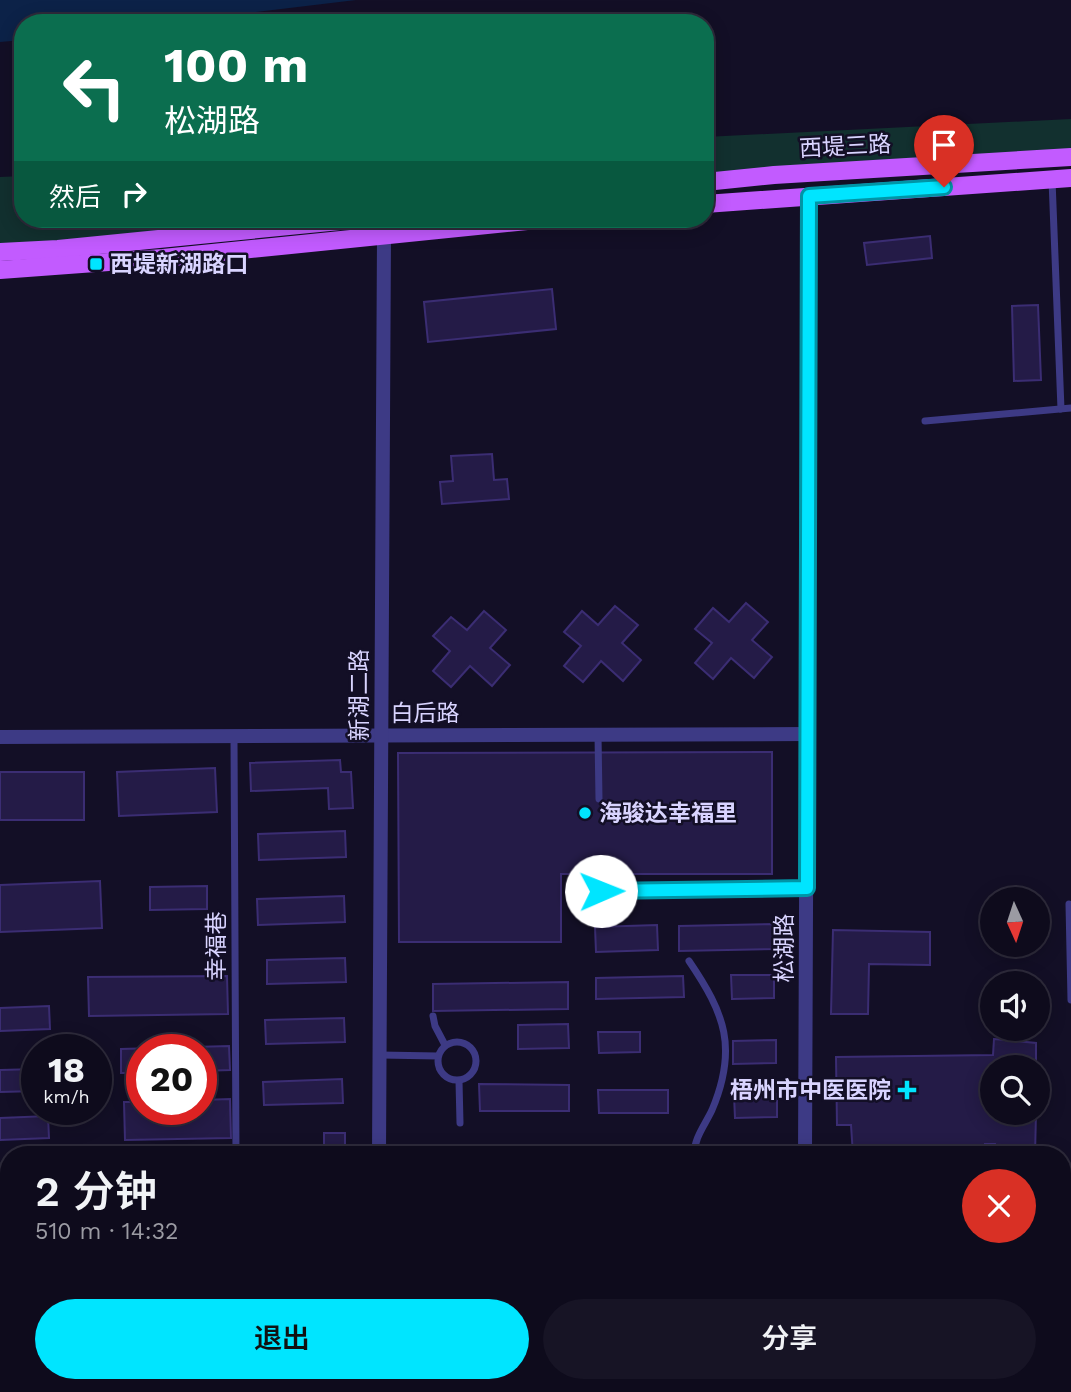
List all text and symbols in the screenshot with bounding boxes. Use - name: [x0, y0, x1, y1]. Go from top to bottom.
- text: 100 m: [164, 36, 308, 94]
- icon: left: [49, 42, 140, 133]
- text: 松湖路: [164, 102, 260, 140]
- pin: [914, 115, 974, 187]
- icon: arrive: [925, 126, 963, 164]
- street label: 西堤三路: [798, 131, 892, 162]
- icon: right: [115, 175, 153, 213]
- text: 然后: [49, 182, 101, 212]
- place label: 西堤新湖路口: [110, 251, 248, 278]
- marker: 西堤新湖路口: [88, 256, 104, 272]
- street label: 新湖二路: [346, 649, 373, 741]
- street label: 白后路: [391, 700, 460, 727]
- place label: 海骏达幸福里: [599, 800, 737, 827]
- marker: 海骏达幸福里: [577, 805, 593, 821]
- position arrow: [564, 854, 638, 928]
- north arrow: [980, 887, 1050, 957]
- map controls: [980, 887, 1050, 1125]
- street label: 幸福巷: [203, 912, 230, 981]
- street label: 松湖路: [771, 914, 798, 983]
- button: sound: [980, 971, 1050, 1041]
- speed limit sign: 20: [126, 1034, 217, 1125]
- text: 18: [48, 1049, 85, 1091]
- button: search: [980, 1055, 1050, 1125]
- place label: 梧州市中医医院: [730, 1077, 891, 1104]
- marker: 梧州市中医医院: [897, 1080, 917, 1100]
- text: km/h: [43, 1086, 90, 1107]
- text: 2 分钟: [35, 1167, 157, 1216]
- button: close: [962, 1169, 1036, 1243]
- text: 510 m · 14:32: [35, 1218, 179, 1245]
- button: 退出: [35, 1299, 529, 1379]
- button: 分享: [543, 1299, 1036, 1379]

